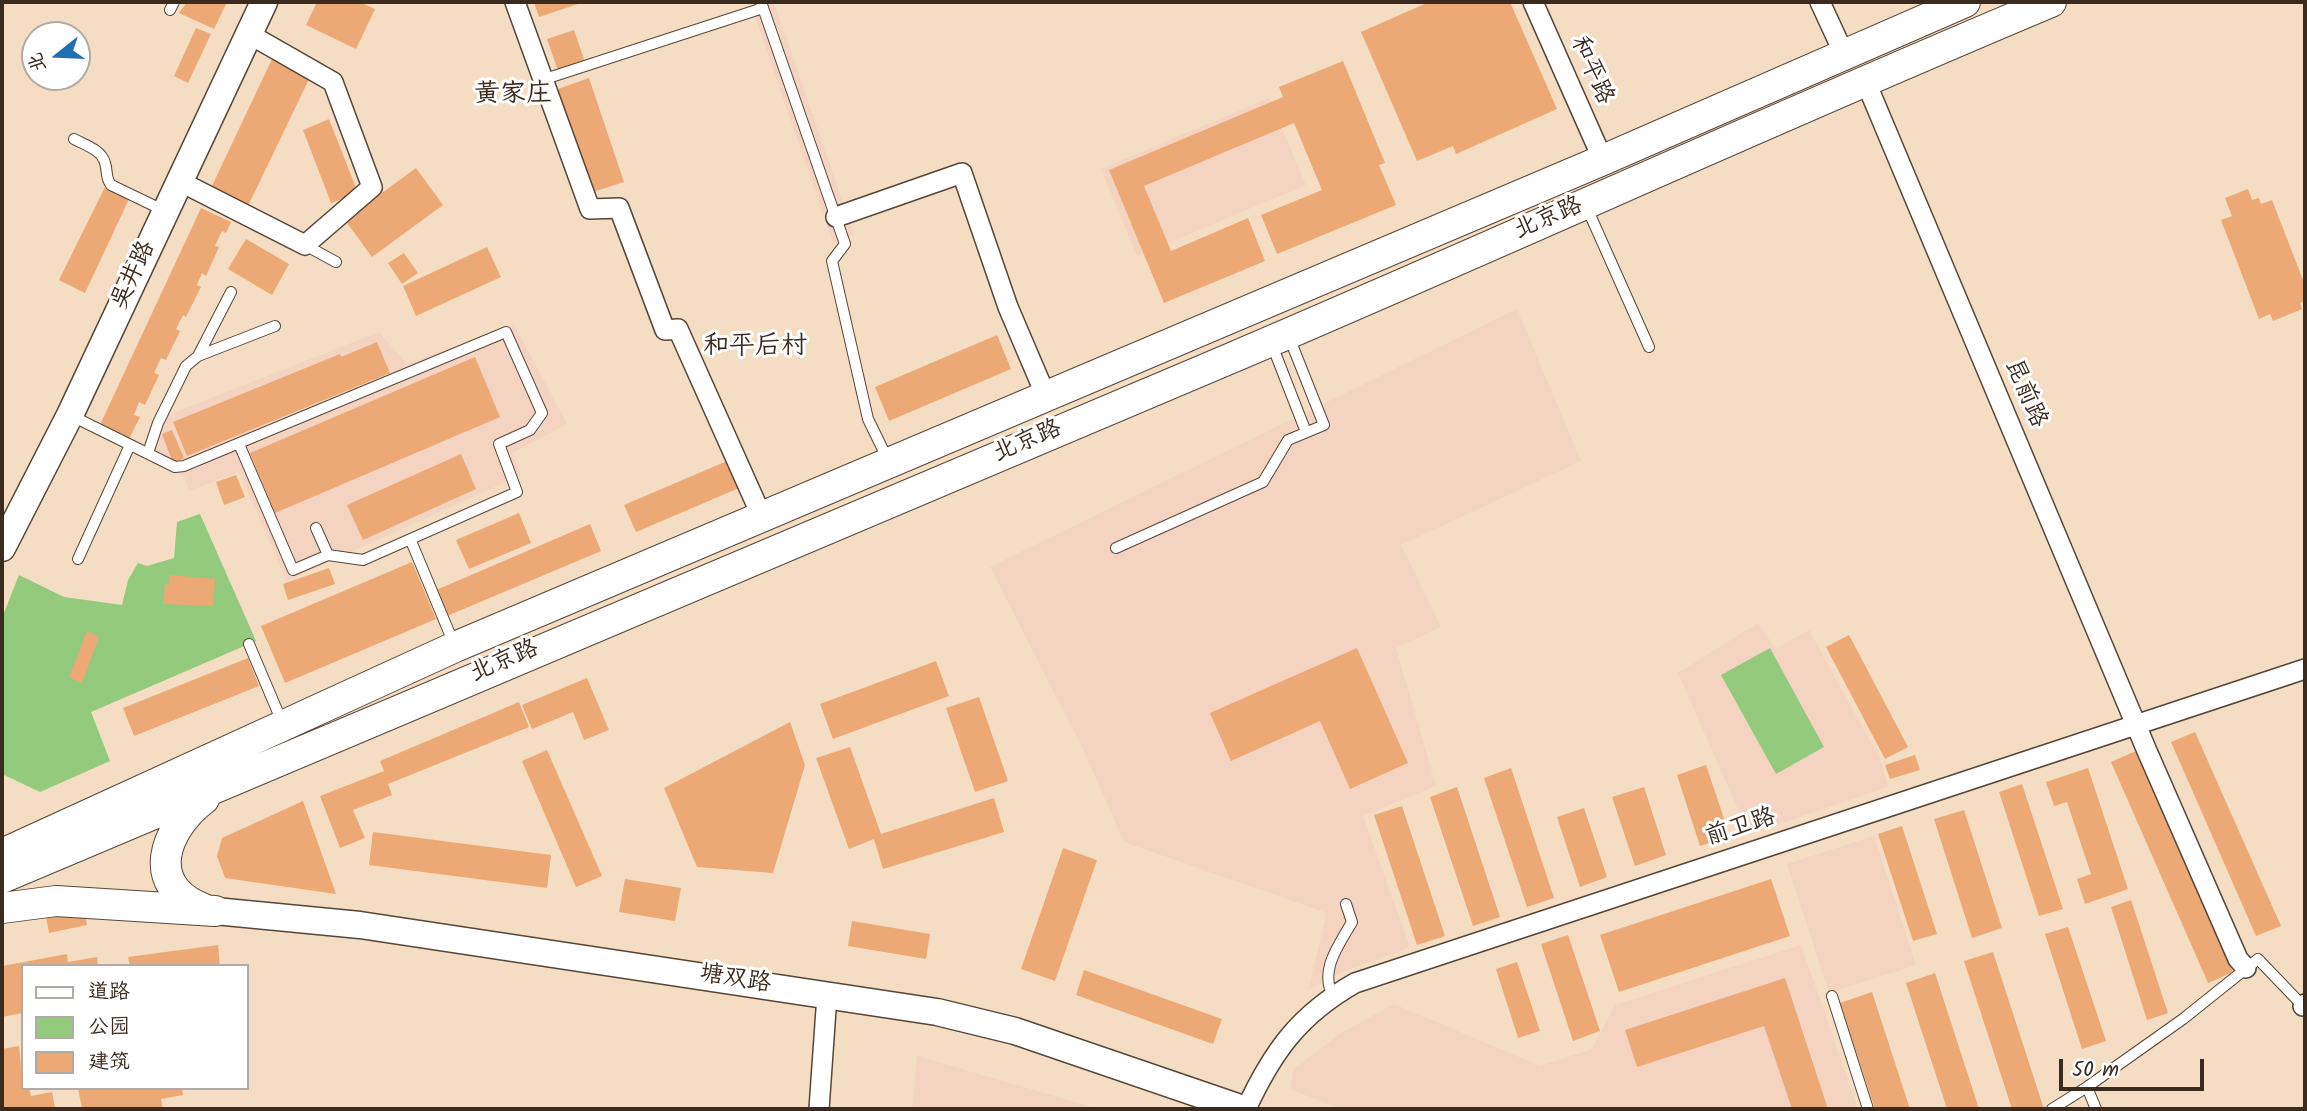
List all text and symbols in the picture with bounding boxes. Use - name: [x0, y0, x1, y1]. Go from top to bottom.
- north arrow: [21, 21, 91, 91]
- street label: 和平路: [1562, 32, 1618, 110]
- text: 北: [21, 48, 55, 76]
- district label: 黄家庄: [474, 81, 552, 113]
- street label: 北京路: [1510, 193, 1588, 247]
- street label: 吴井路: [107, 237, 163, 315]
- district label: 和平后村: [703, 333, 807, 365]
- street label: 昆前路: [1997, 355, 2051, 433]
- street label: 北京路: [989, 416, 1067, 470]
- street label: 北京路: [466, 636, 544, 690]
- street label: 前卫路: [1702, 804, 1780, 854]
- street label: 塘双路: [697, 961, 773, 1001]
- legend: [21, 964, 248, 1090]
- text: 道路: [88, 976, 130, 1009]
- text: 公园: [88, 1011, 130, 1044]
- scale bar: [2062, 1044, 2207, 1088]
- text: 建筑: [88, 1046, 130, 1079]
- text: 50 m: [2072, 1054, 2119, 1087]

